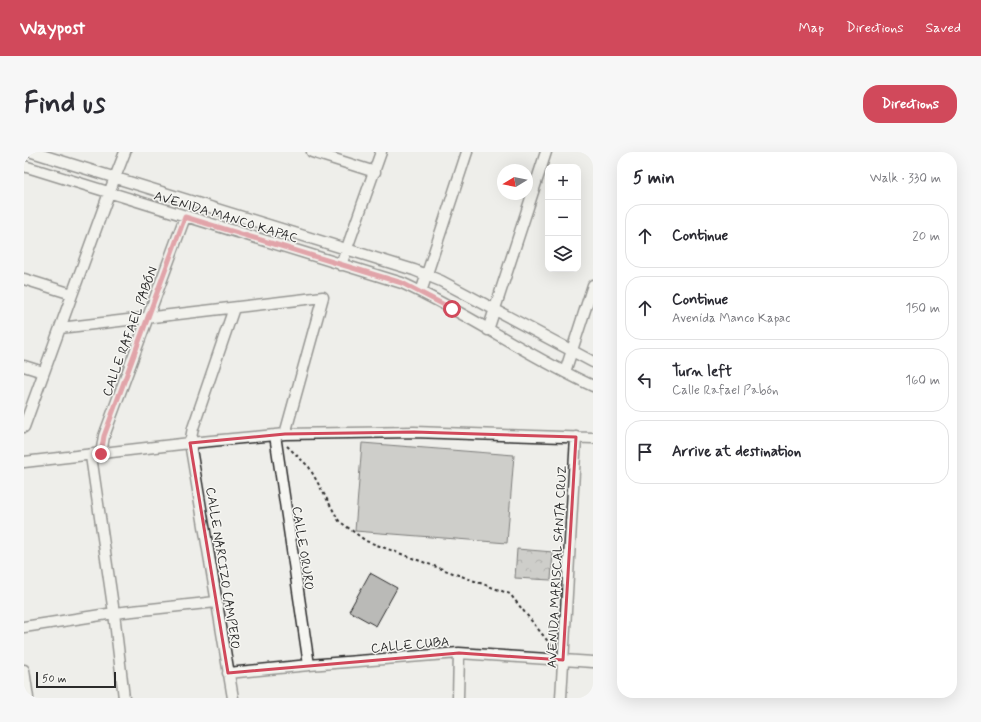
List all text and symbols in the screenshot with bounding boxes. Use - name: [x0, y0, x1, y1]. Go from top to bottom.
- text: Waypost: [20, 16, 85, 41]
- text: Map: [798, 19, 824, 37]
- text: Directions: [846, 19, 904, 37]
- text: Saved: [926, 19, 961, 37]
- button: Directions: [863, 85, 957, 123]
- text: Find us: [24, 86, 105, 123]
- north arrow: [497, 164, 533, 200]
- map controls: [545, 164, 581, 272]
- button: +: [545, 164, 581, 200]
- text: 5 min: [633, 167, 675, 189]
- text: Walk · 330 m: [870, 170, 941, 187]
- street label: AVENIDA MANCO KAPAC: [152, 187, 300, 248]
- button: −: [545, 200, 581, 236]
- icon: ahead: [634, 225, 656, 247]
- text: Continue: [672, 226, 728, 246]
- text: 20 m: [912, 228, 940, 245]
- button: layers: [545, 236, 581, 272]
- street label: CALLE RAFAEL PABÓN: [99, 264, 162, 399]
- text: Continue: [672, 290, 728, 310]
- icon: ahead: [634, 297, 656, 319]
- route start: [443, 300, 461, 318]
- text: 150 m: [906, 300, 940, 317]
- text: Avenida Manco Kapac: [672, 310, 790, 327]
- text: Turn left: [672, 362, 732, 382]
- icon: left: [634, 369, 656, 391]
- text: 160 m: [905, 372, 940, 389]
- text: Calle Rafael Pabón: [672, 382, 779, 399]
- icon: arrive: [634, 441, 656, 463]
- text: Arrive at destination: [672, 442, 801, 462]
- route end: [92, 445, 110, 463]
- street label: AVENIDA MARISCAL SANTA CRUZ: [544, 466, 571, 669]
- street label: CALLE NARCIZO CAMPERO: [201, 486, 244, 651]
- street label: CALLE ORURO: [287, 505, 318, 591]
- street label: CALLE CUBA: [370, 634, 450, 657]
- scale bar: [36, 670, 116, 689]
- text: 50 m: [42, 672, 67, 686]

